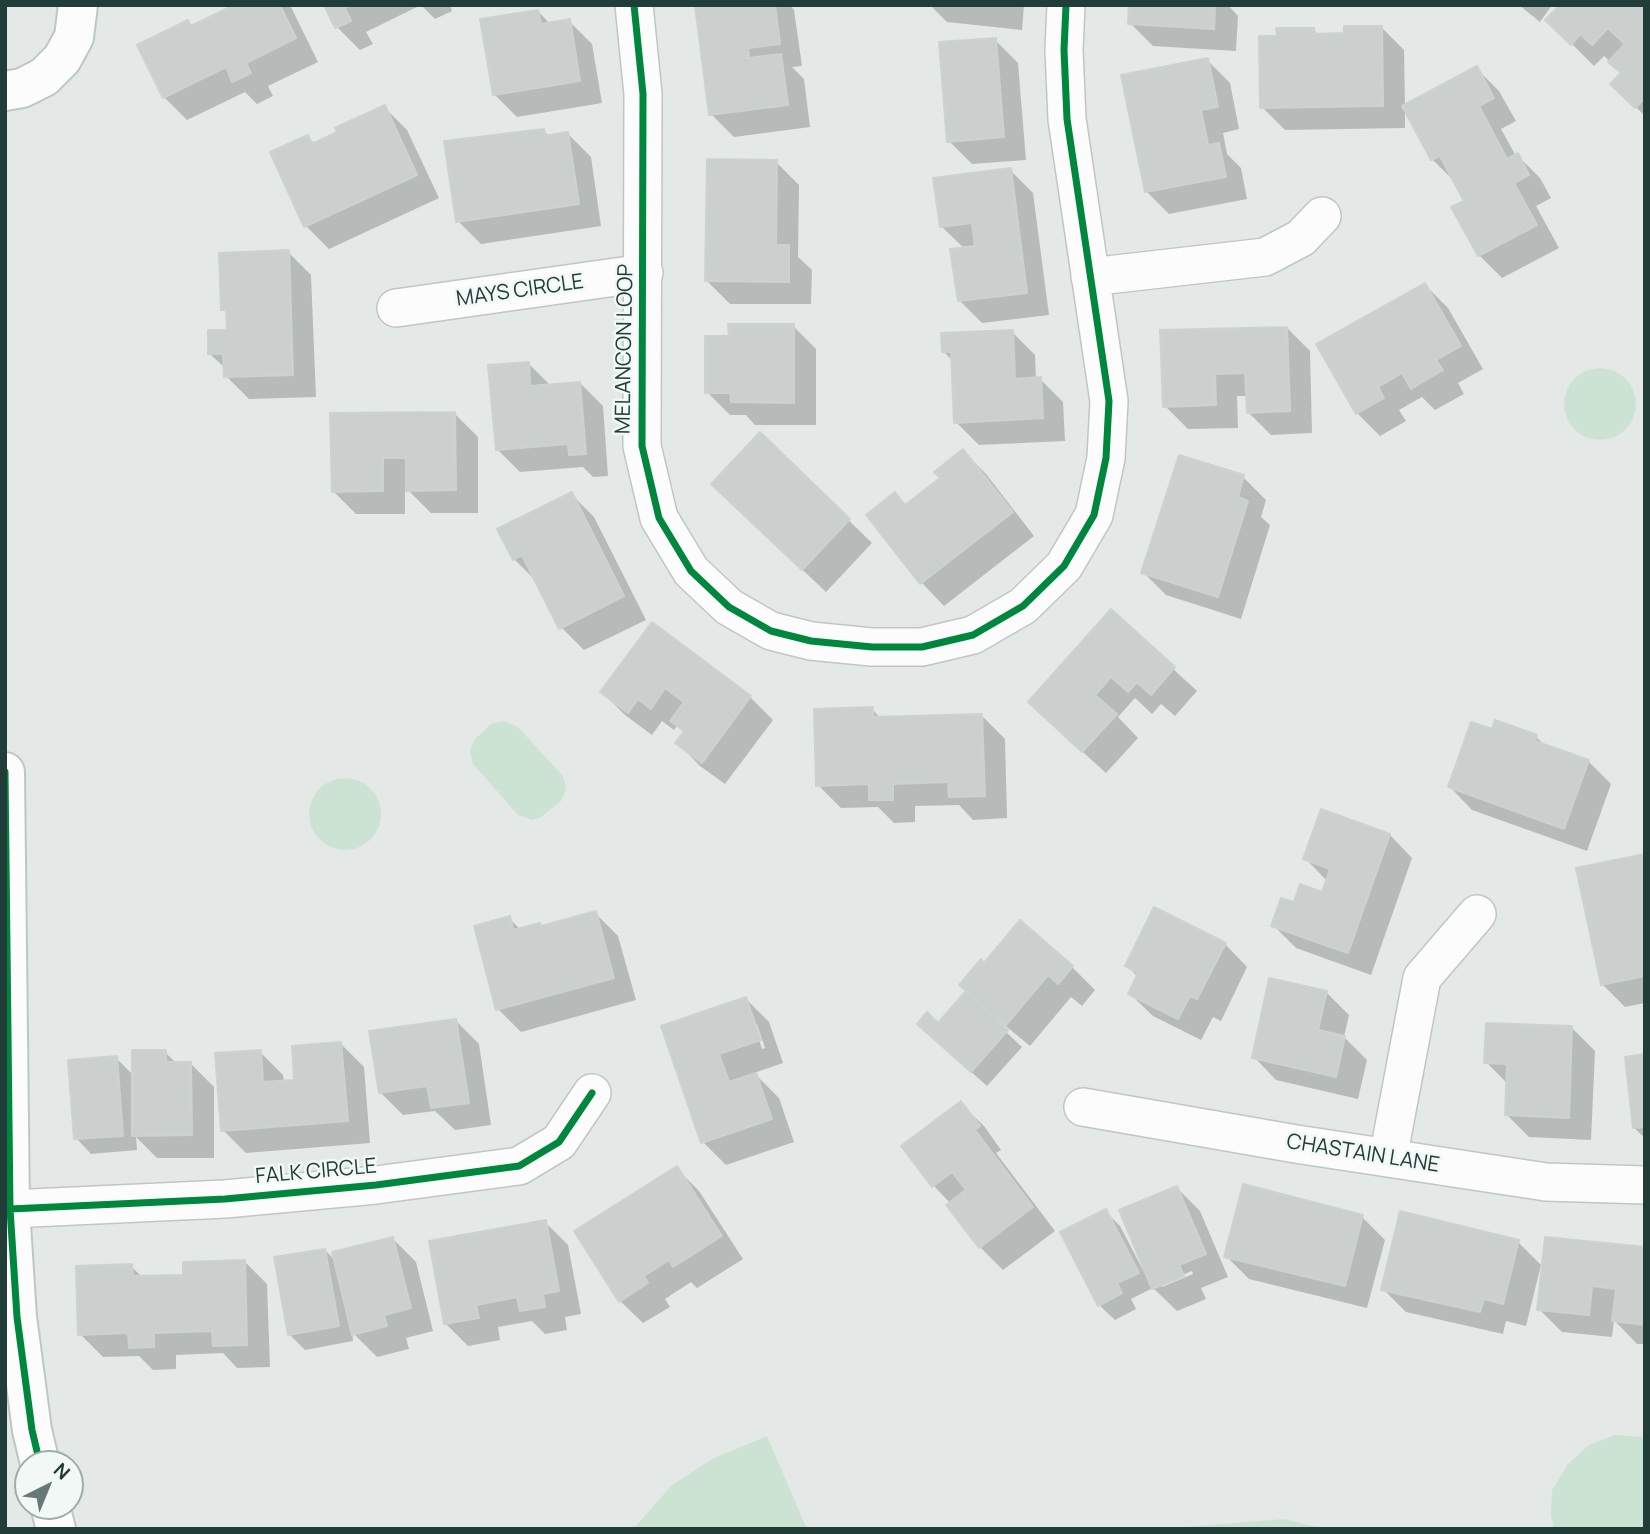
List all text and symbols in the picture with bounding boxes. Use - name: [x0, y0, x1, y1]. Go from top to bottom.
- street label: MELANCON LOOP: [611, 264, 639, 434]
- street label: MAYS CIRCLE: [455, 270, 585, 312]
- street label: CHASTAIN LANE: [1285, 1129, 1441, 1179]
- street label: FALK CIRCLE: [254, 1154, 378, 1190]
- north arrow: [14, 1450, 84, 1520]
- text: N: [48, 1457, 76, 1485]

